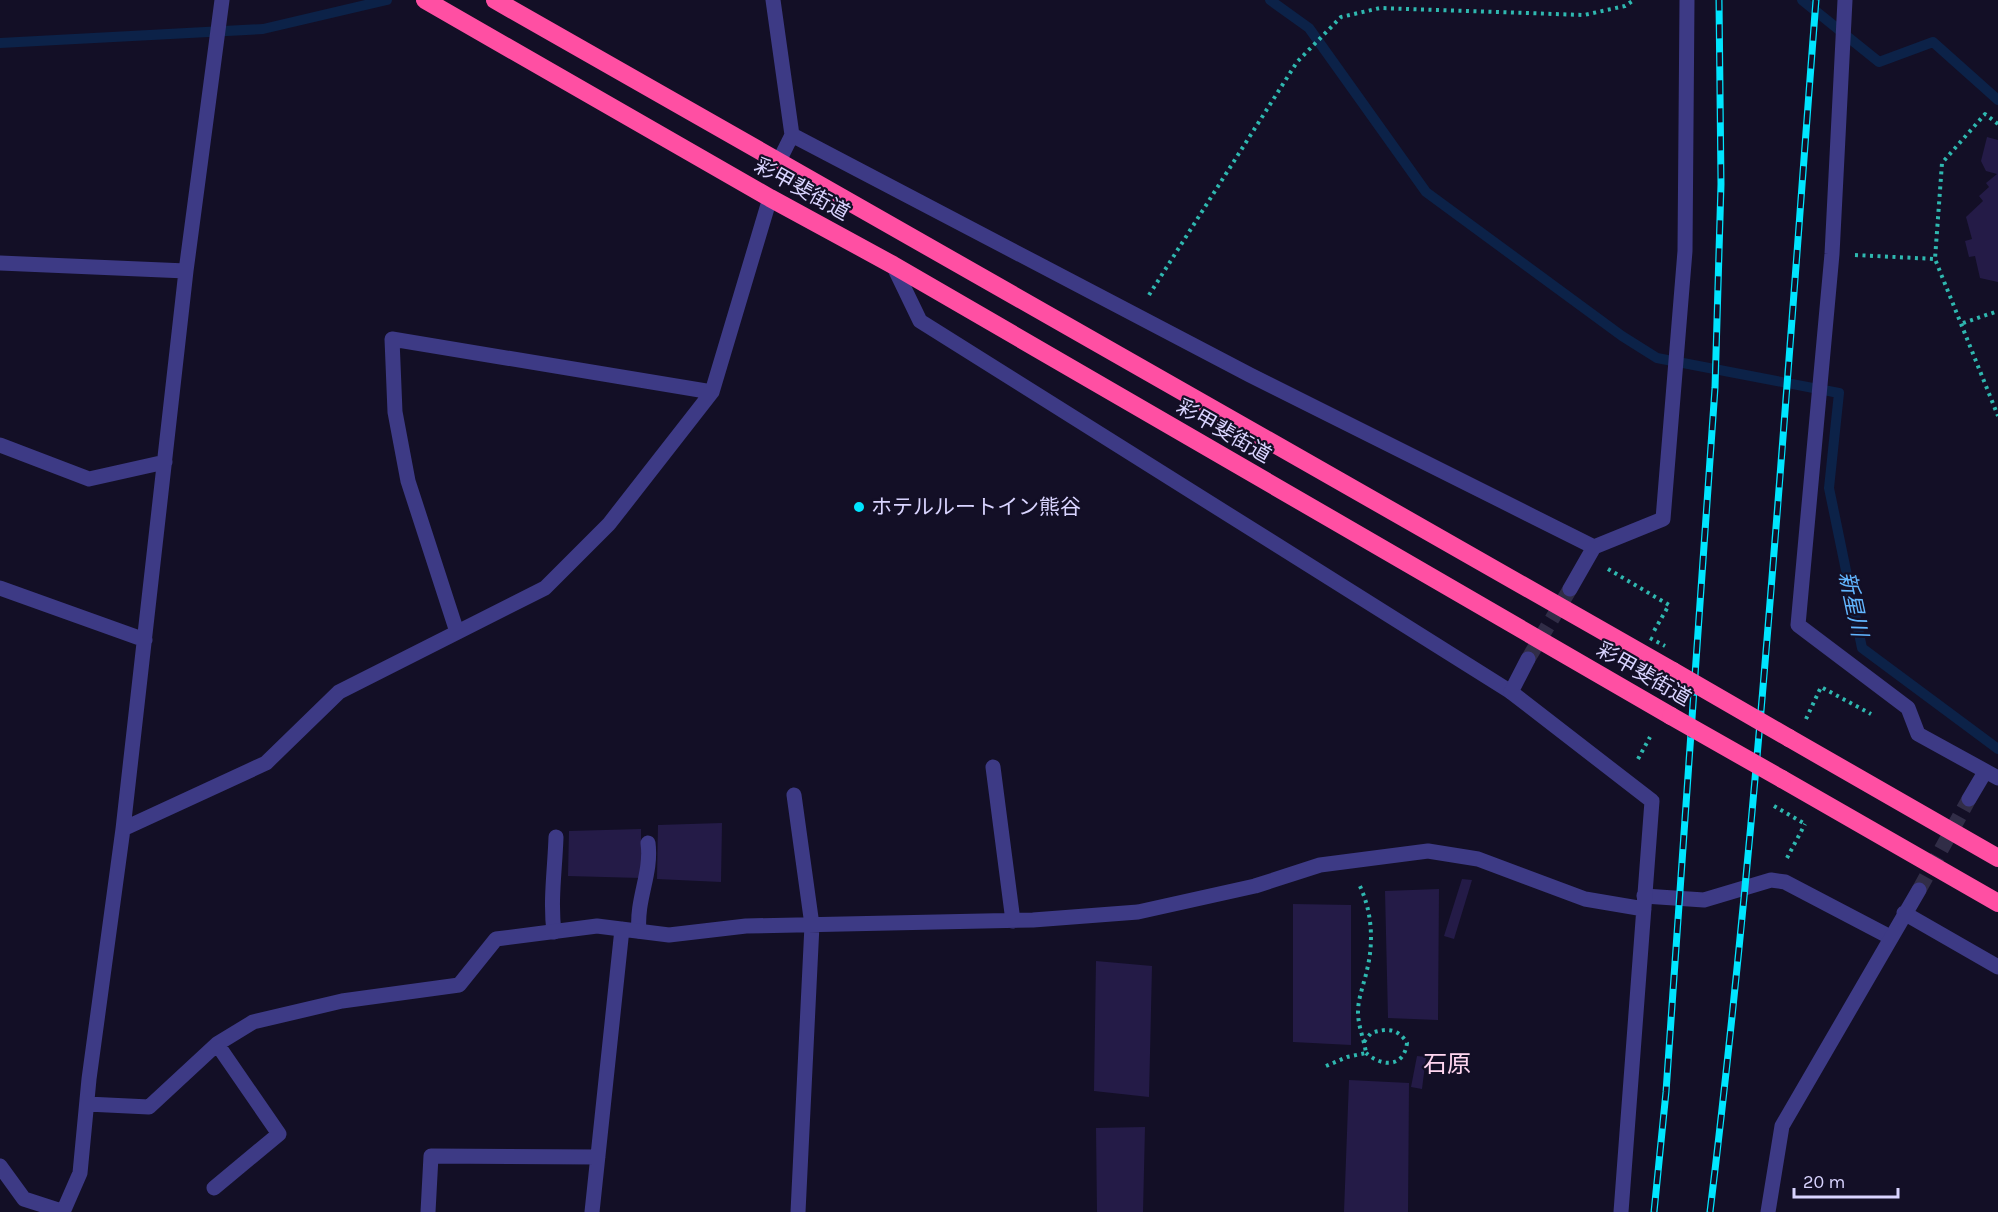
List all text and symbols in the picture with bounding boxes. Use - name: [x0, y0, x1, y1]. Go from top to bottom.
- street label: 彩甲斐街道: [750, 153, 854, 225]
- street label: 彩甲斐街道: [1173, 394, 1275, 468]
- place label: ホテルルートイン熊谷: [871, 495, 1081, 519]
- marker: ホテルルートイン熊谷: [852, 500, 866, 514]
- water label: 新星川: [1833, 569, 1873, 641]
- street label: 彩甲斐街道: [1593, 637, 1695, 711]
- district label: 石原: [1423, 1050, 1471, 1078]
- scale bar: [1794, 1161, 1898, 1199]
- text: 20 m: [1803, 1171, 1845, 1193]

